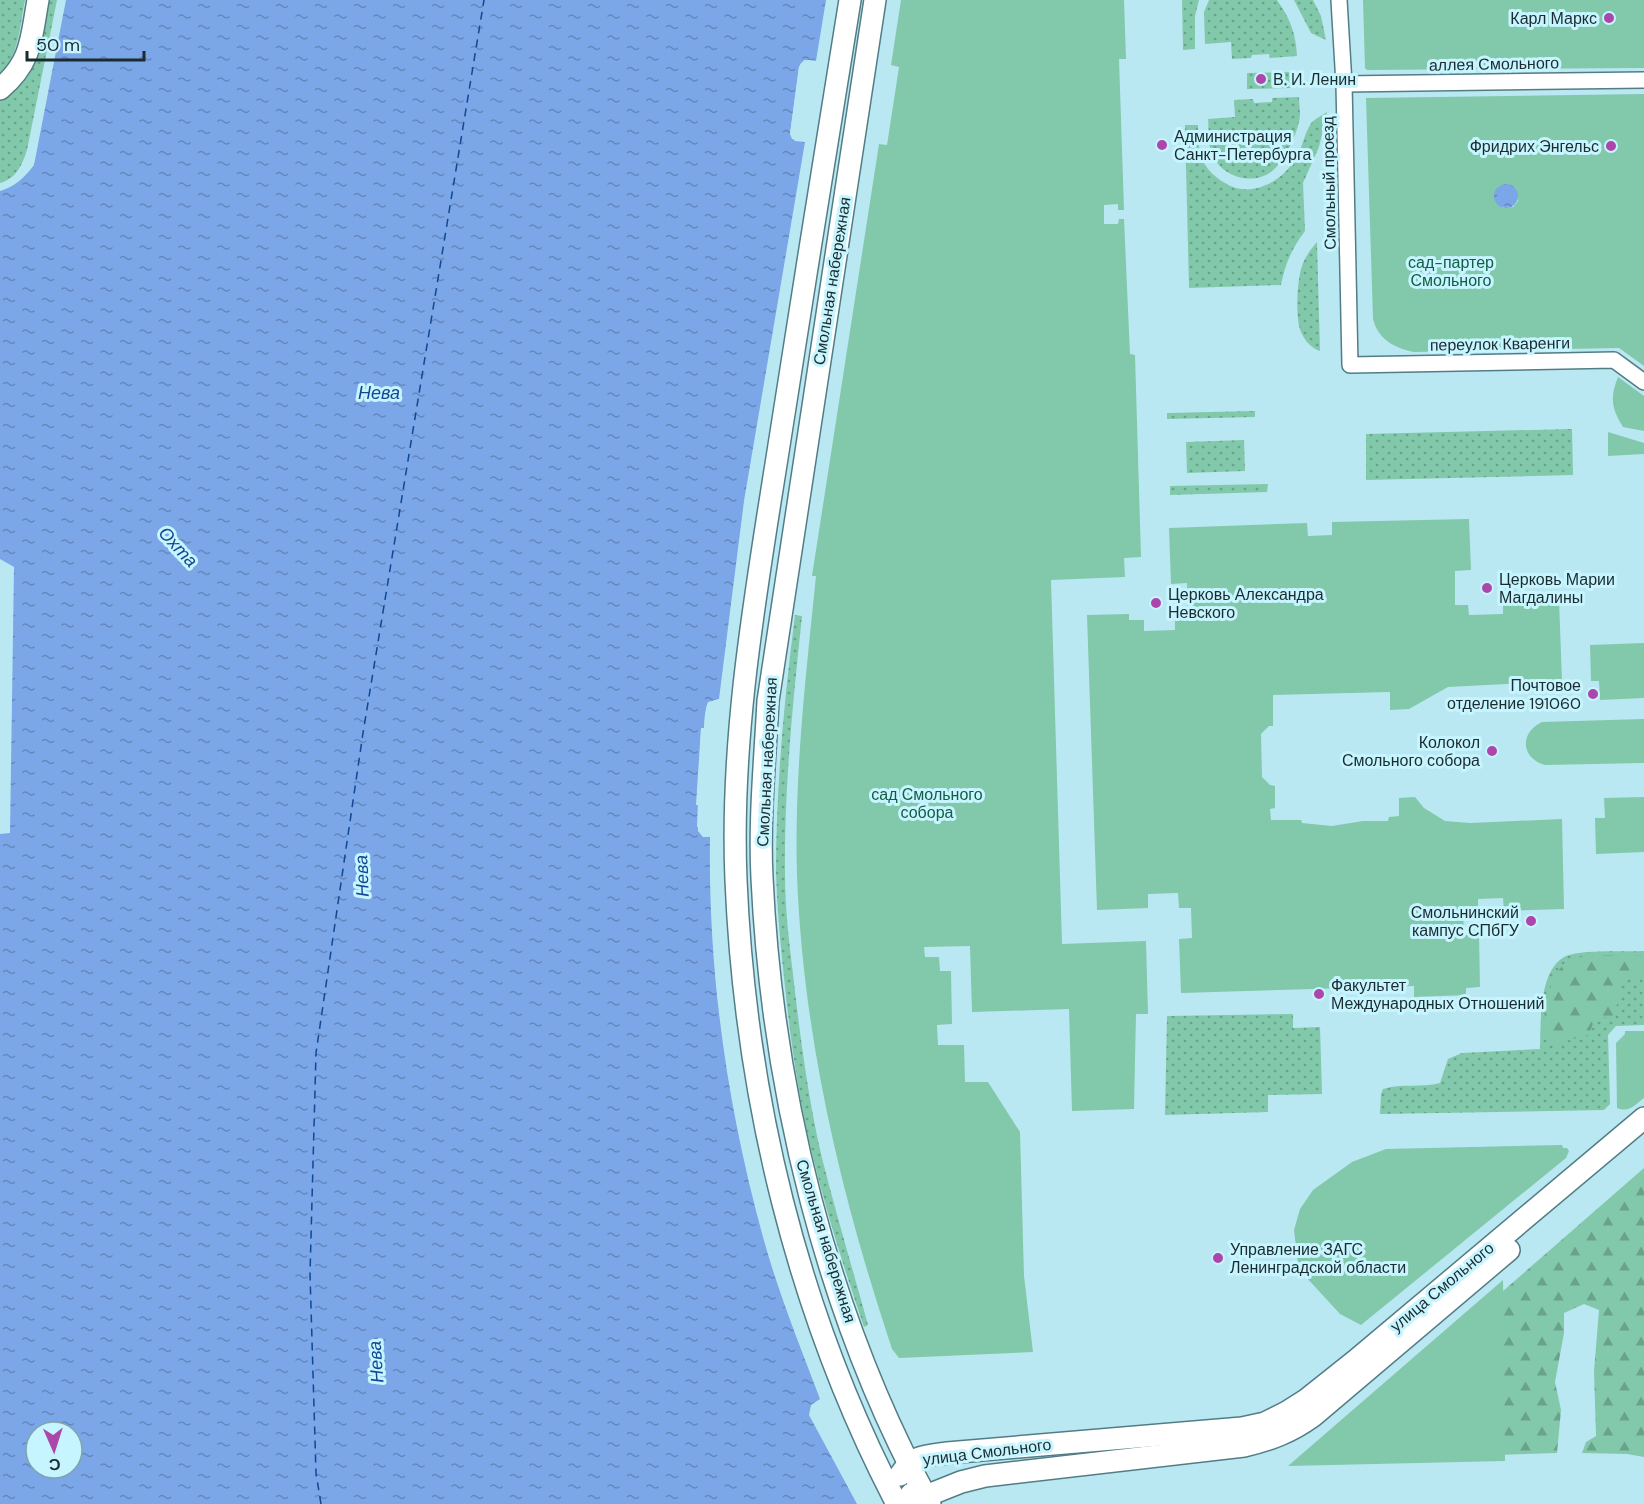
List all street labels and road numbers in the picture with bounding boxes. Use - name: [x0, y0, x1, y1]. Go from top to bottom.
- street label: аллея Смольного: [1429, 52, 1559, 76]
- street label: Смольный проезд: [1317, 115, 1341, 250]
- street label: Смольная набережная: [808, 196, 856, 366]
- street label: переулок Кваренги: [1430, 332, 1570, 356]
- street label: Смольная набережная: [752, 677, 782, 847]
- street label: Смольная набережная: [791, 1157, 861, 1325]
- street label: улица Смольного: [1386, 1237, 1498, 1337]
- street label: улица Смольного: [922, 1434, 1052, 1470]

